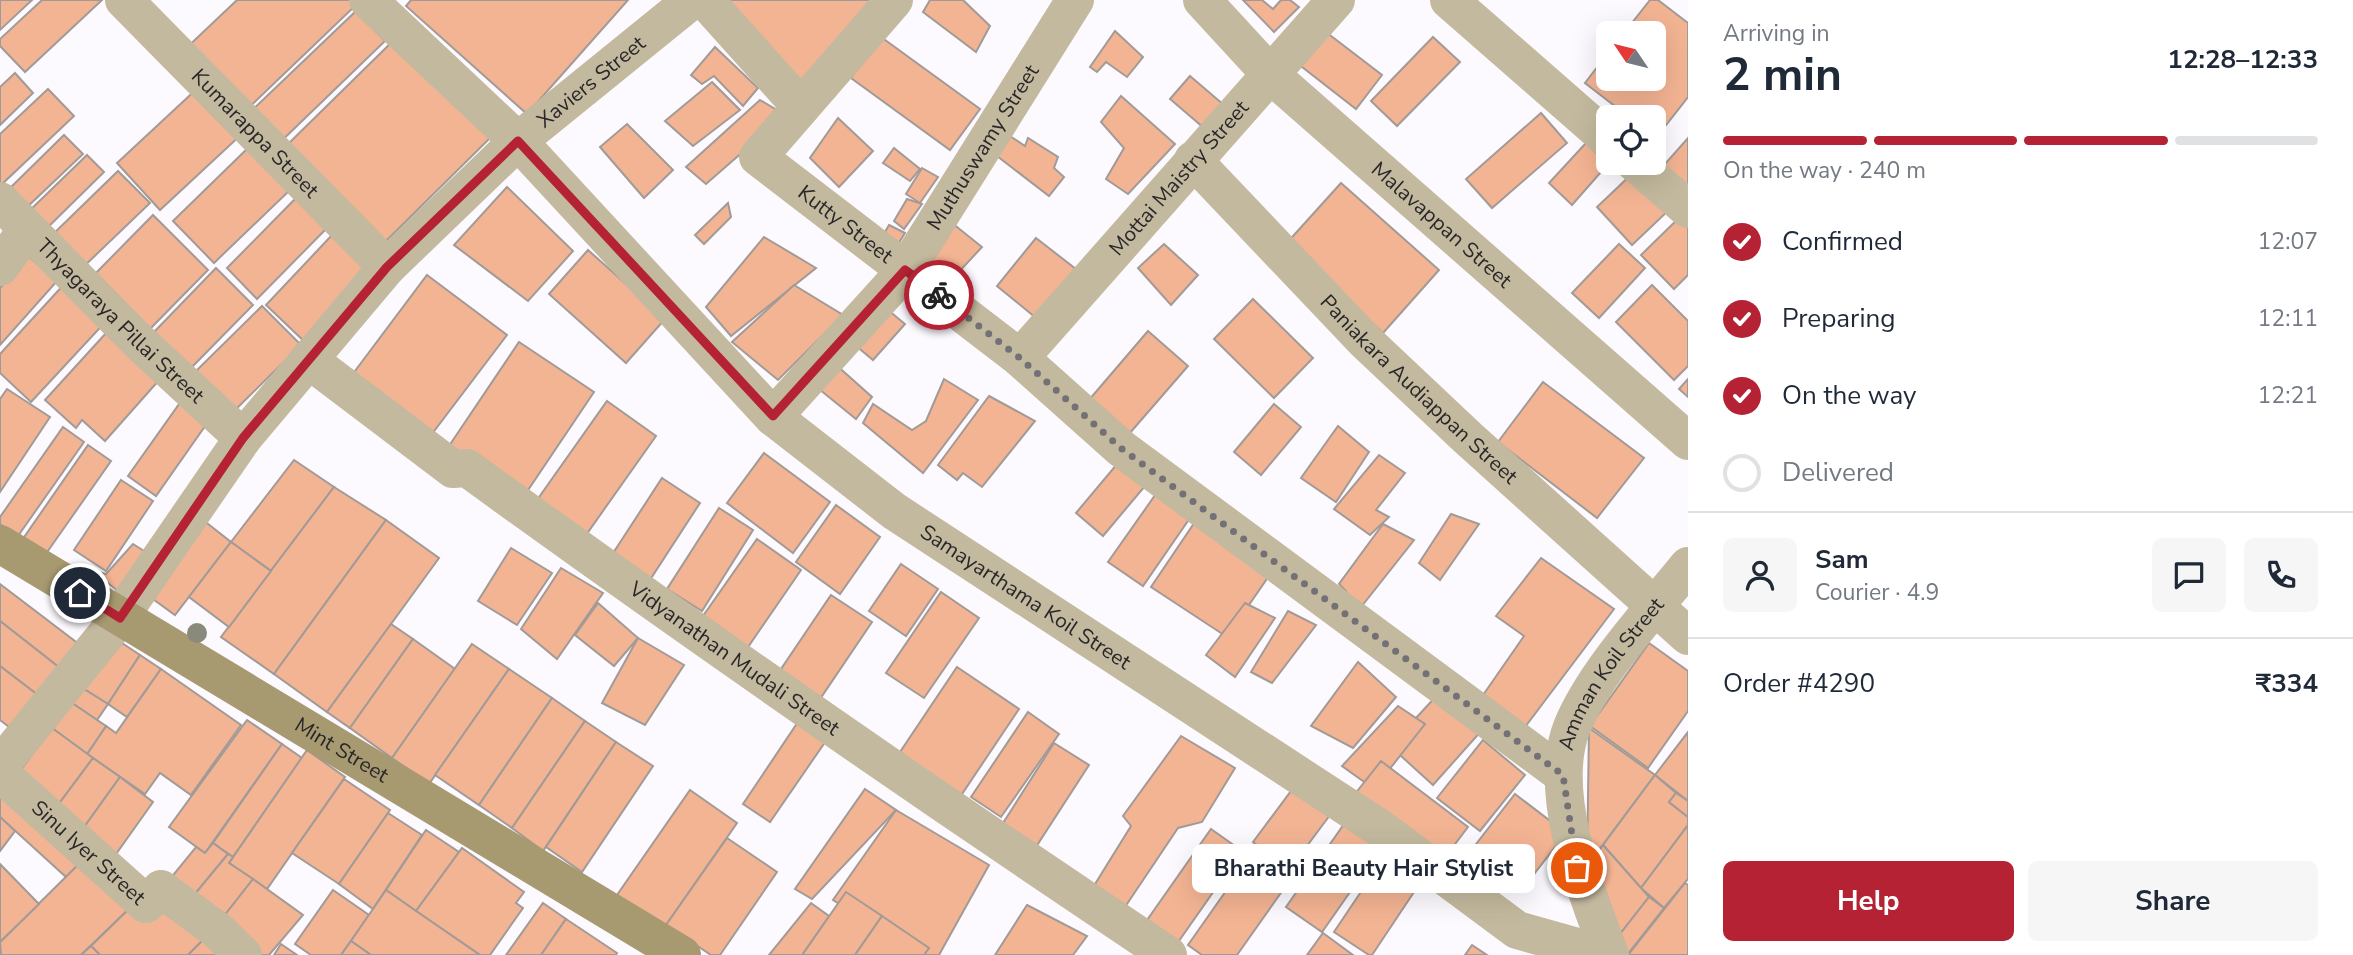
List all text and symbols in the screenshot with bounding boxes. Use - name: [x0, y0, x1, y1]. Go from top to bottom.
- text: Arriving in: [1723, 18, 1830, 49]
- north arrow: [1596, 21, 1666, 91]
- map controls: [1596, 21, 1666, 175]
- street label: Xaviers Street: [531, 29, 652, 134]
- text: 12:28–12:33: [2167, 42, 2318, 77]
- text: 2 min: [1723, 43, 1842, 106]
- street label: Muthuswamy Street: [920, 58, 1046, 236]
- street label: Kumarappa Street: [185, 63, 326, 204]
- street label: Mottai Maistry Street: [1103, 94, 1255, 262]
- button: locate: [1596, 105, 1666, 175]
- street label: Malavappan Street: [1365, 155, 1518, 295]
- text: On the way · 240 m: [1723, 155, 1926, 186]
- street label: Kutty Street: [792, 179, 899, 270]
- icon: check: [1723, 223, 1761, 261]
- text: Confirmed: [1782, 224, 1903, 259]
- text: 12:07: [2258, 226, 2318, 257]
- street label: Thyagaraya Pillai Street: [31, 232, 211, 410]
- courier: [904, 260, 974, 330]
- icon: bike: [920, 276, 958, 314]
- street label: Paniakara Audiappan Street: [1314, 288, 1524, 491]
- icon: check: [1723, 300, 1761, 338]
- text: Preparing: [1782, 301, 1895, 336]
- text: 12:11: [2258, 303, 2318, 334]
- icon: check: [1723, 377, 1761, 415]
- text: On the way: [1782, 378, 1916, 413]
- text: 12:21: [2258, 380, 2318, 411]
- text: Delivered: [1782, 455, 1894, 490]
- street label: Samayarthama Koil Street: [915, 518, 1137, 676]
- button: person: [1723, 538, 1797, 612]
- button: chat: [2152, 538, 2226, 612]
- button: phone: [2244, 538, 2318, 612]
- text: Sam: [1815, 542, 1868, 577]
- pin: [50, 563, 110, 623]
- icon: home: [61, 574, 99, 612]
- street label: Vidyanathan Mudali Street: [623, 574, 846, 742]
- text: Courier · 4.9: [1815, 577, 1939, 608]
- street label: Amman Koil Street: [1552, 591, 1671, 753]
- text: Order #4290: [1723, 666, 1875, 701]
- text: ₹334: [2256, 666, 2318, 701]
- street label: Mint Street: [290, 711, 394, 789]
- street label: Sinu Iyer Street: [25, 794, 152, 912]
- pin: [1547, 838, 1607, 898]
- callout: Bharathi Beauty Hair Stylist: [1192, 844, 1535, 892]
- icon: bag: [1558, 849, 1596, 887]
- text: Bharathi Beauty Hair Stylist: [1214, 853, 1513, 884]
- button: Help: [1723, 861, 2014, 941]
- button: Share: [2028, 861, 2318, 941]

